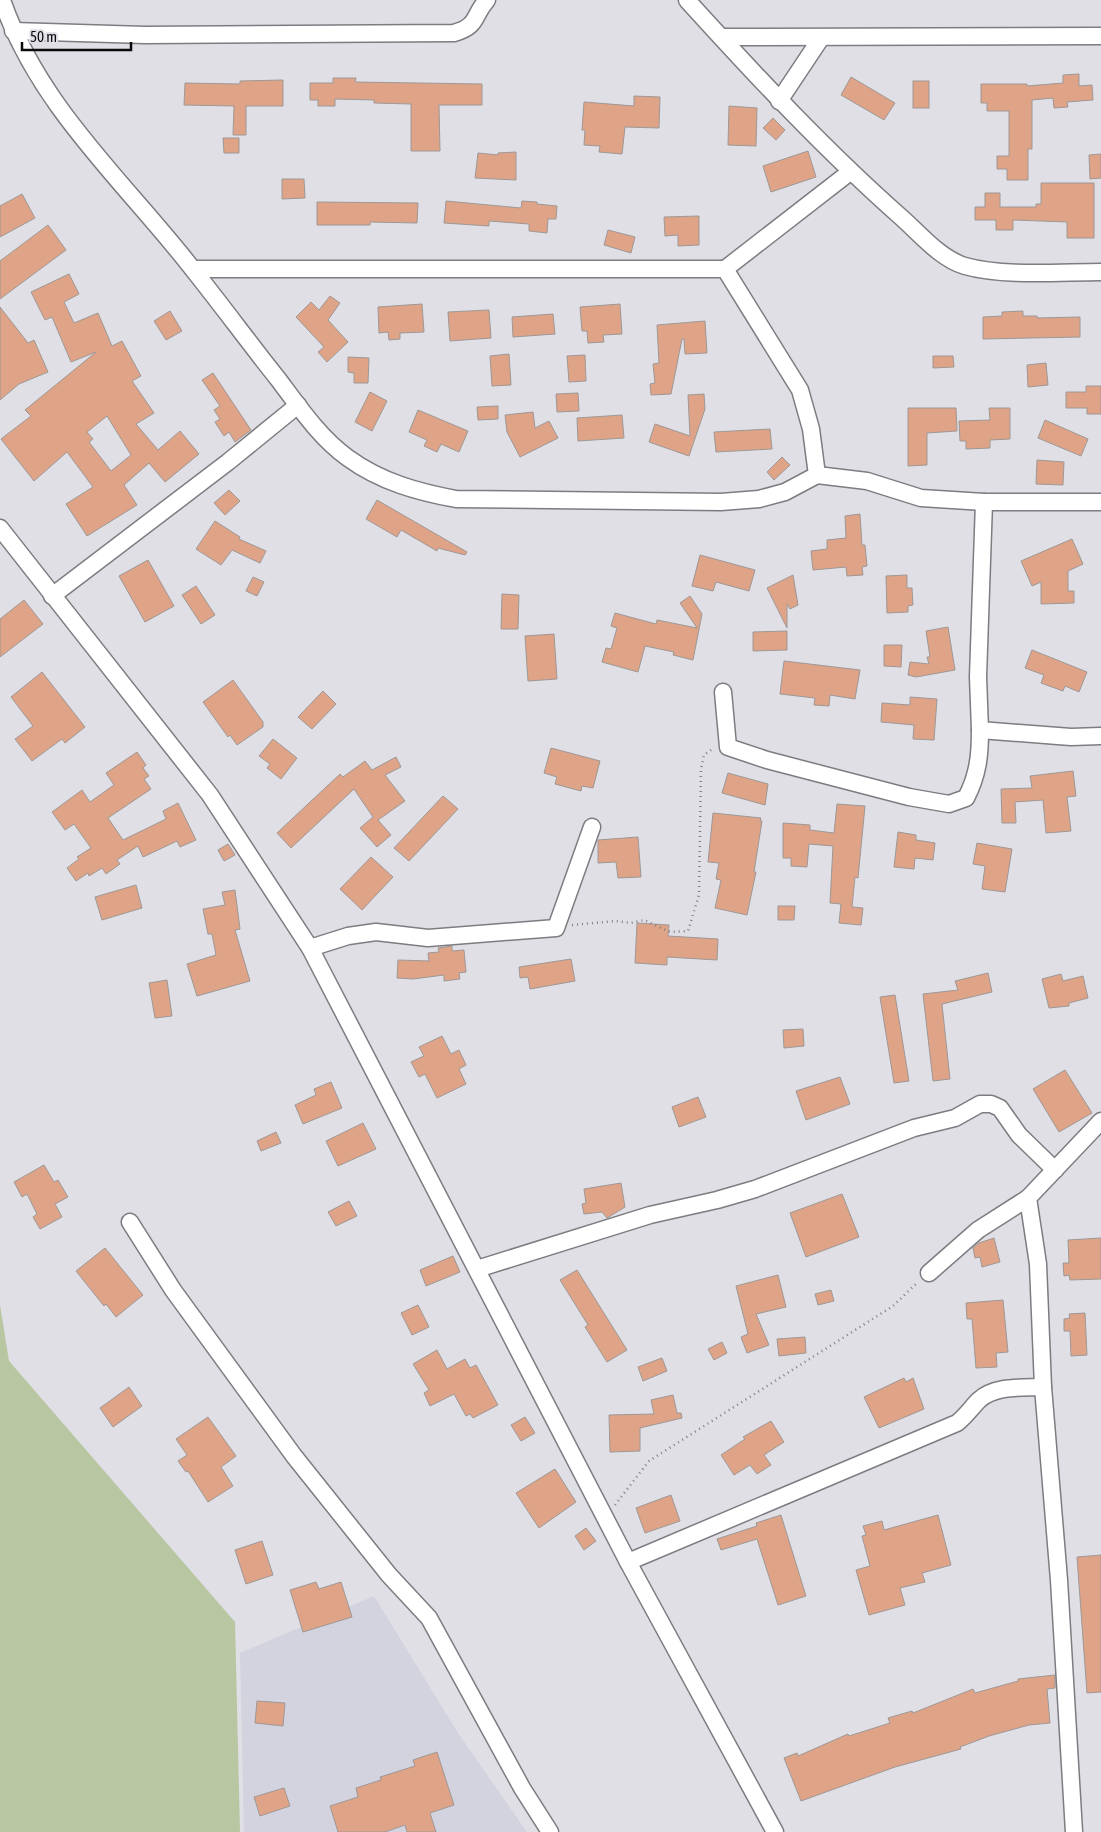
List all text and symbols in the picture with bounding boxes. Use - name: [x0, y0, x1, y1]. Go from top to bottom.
- scale bar: [22, 20, 131, 52]
- text: 50 m: [30, 28, 57, 45]

